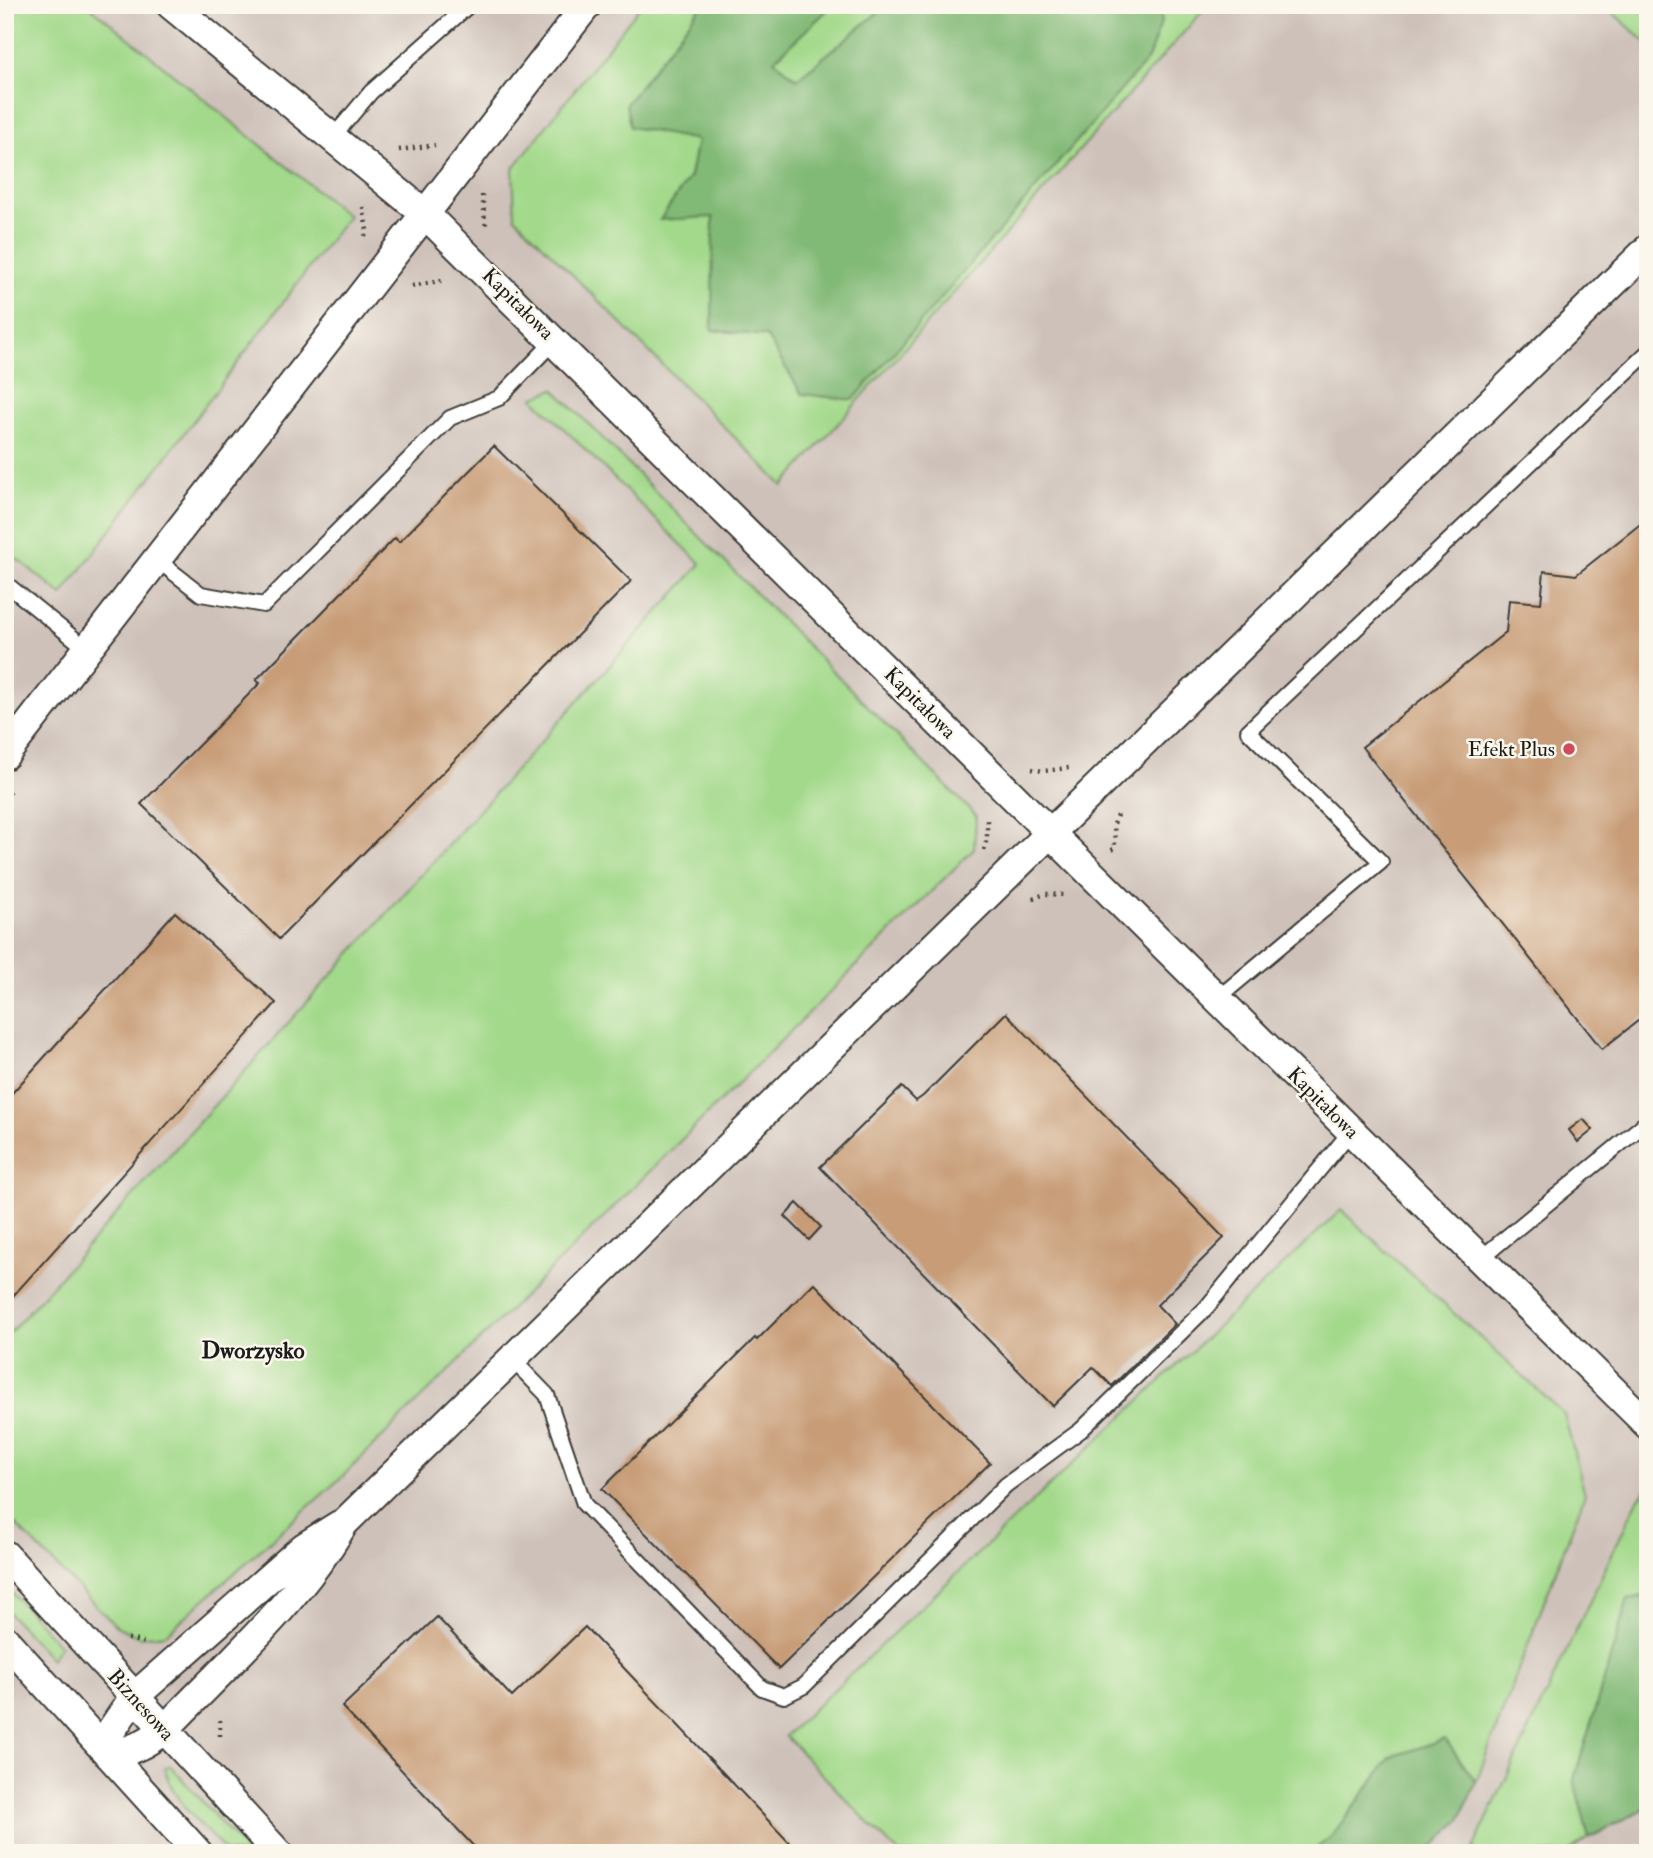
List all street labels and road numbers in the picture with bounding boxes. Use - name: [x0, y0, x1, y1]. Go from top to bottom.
- street label: Kapitałowa: [476, 262, 560, 346]
- street label: Kapitałowa: [878, 661, 962, 745]
- street label: Kapitałowa: [1281, 1061, 1365, 1145]
- street label: Biznesowa: [102, 1663, 181, 1747]

